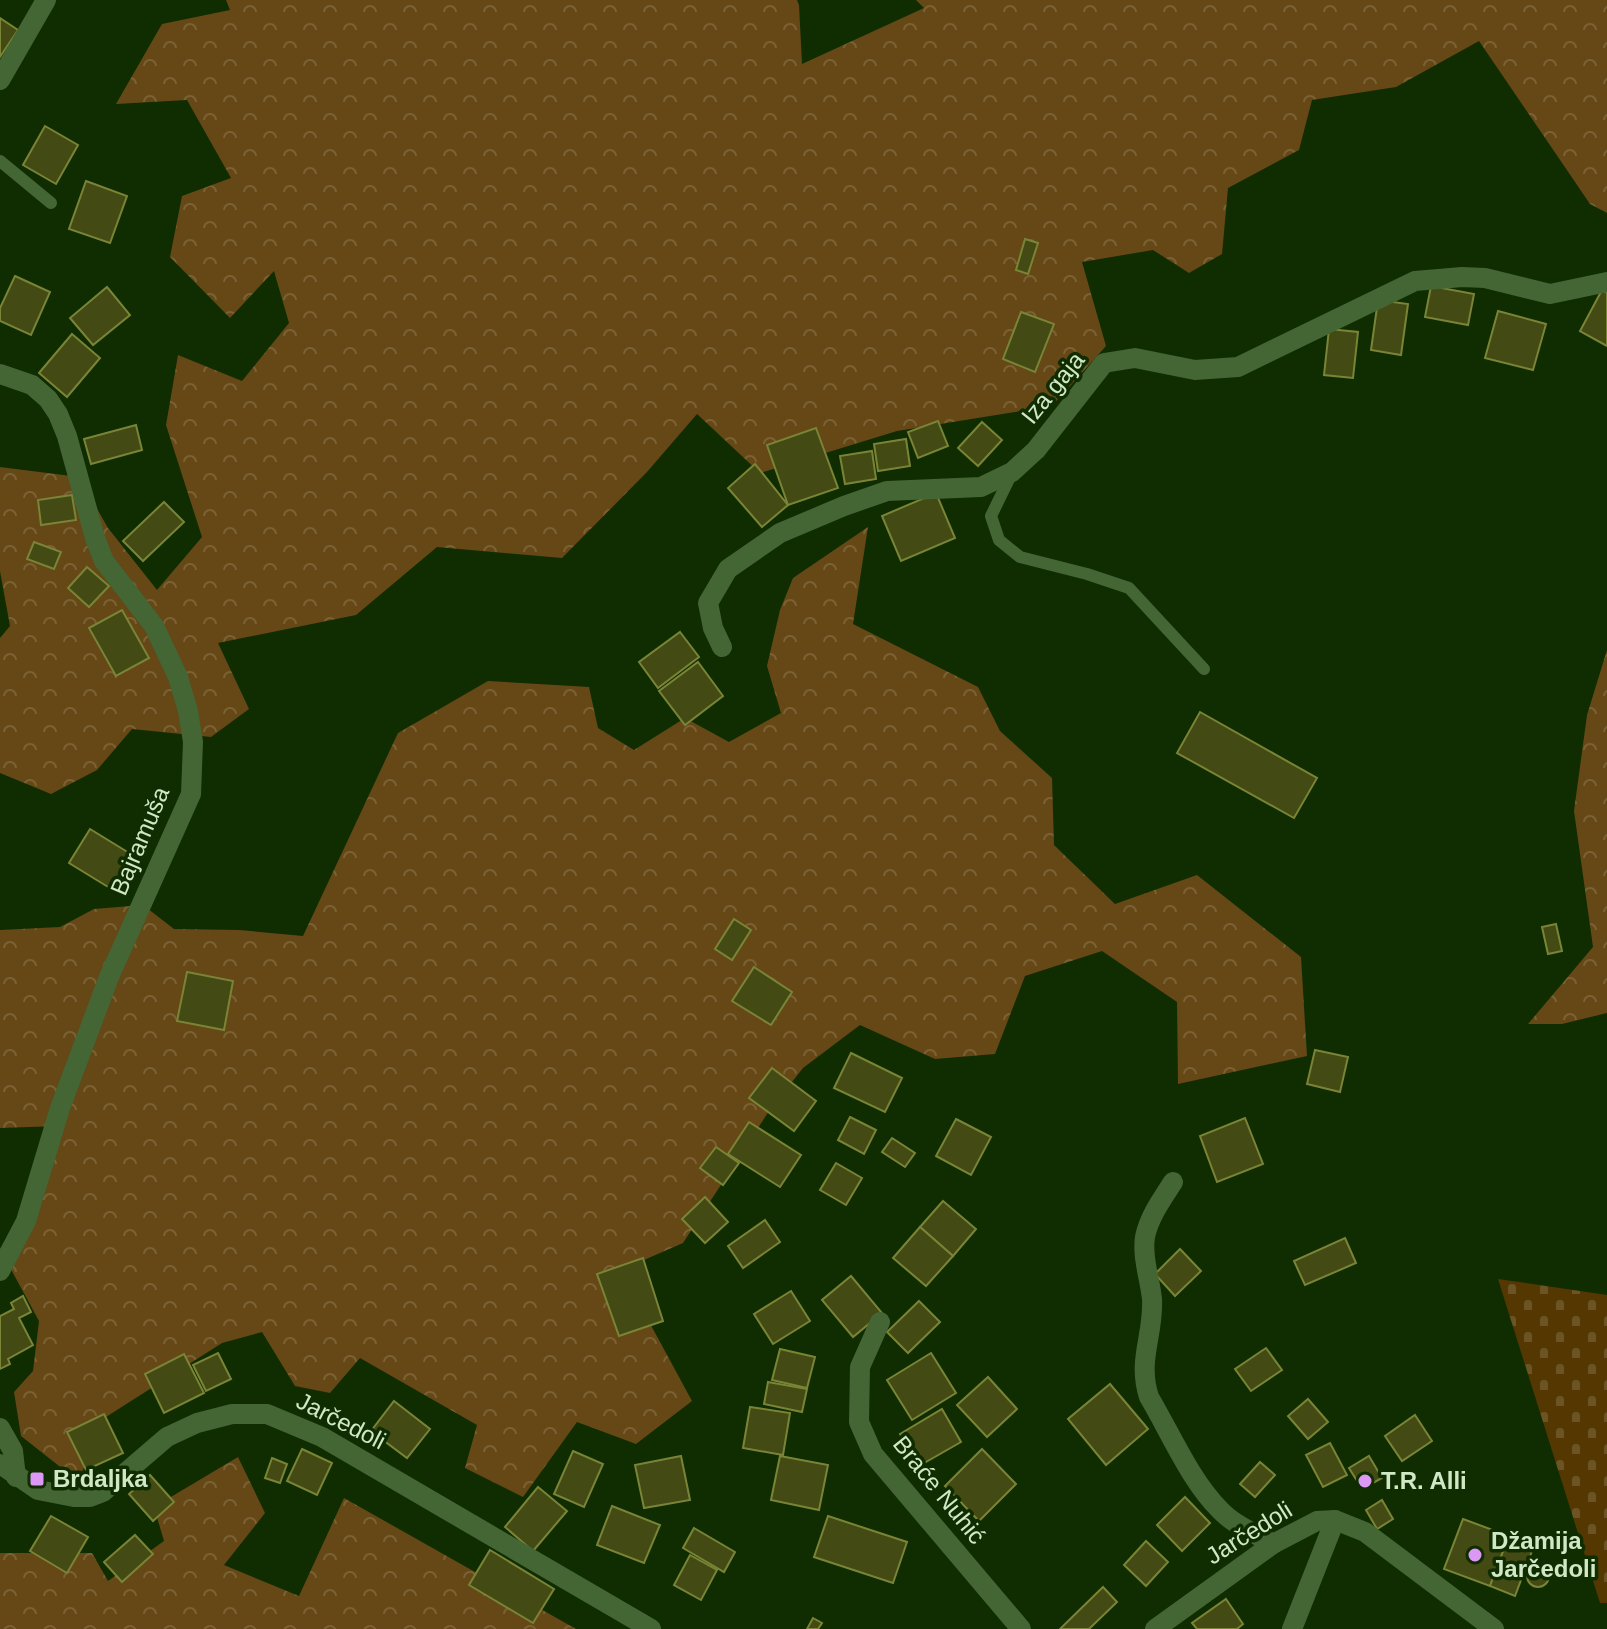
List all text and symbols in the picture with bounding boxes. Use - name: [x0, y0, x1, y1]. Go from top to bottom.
- street label: Iza gaja: [1016, 346, 1090, 429]
- street label: Bajramuša: [105, 782, 175, 899]
- street label: Jarčedoli: [292, 1387, 390, 1454]
- street label: Braće Nuhić: [888, 1430, 991, 1549]
- place label: Brdaljka: [53, 1465, 148, 1492]
- place label: T.R. Alli: [1381, 1467, 1467, 1494]
- marker: Brdaljka: [28, 1470, 46, 1488]
- marker: T.R. Alli: [1356, 1472, 1374, 1490]
- street label: Jarčedoli: [1201, 1496, 1297, 1569]
- place label: Džamija Jarčedoli: [1491, 1527, 1596, 1582]
- marker: Džamija Jarčedoli: [1466, 1546, 1484, 1564]

